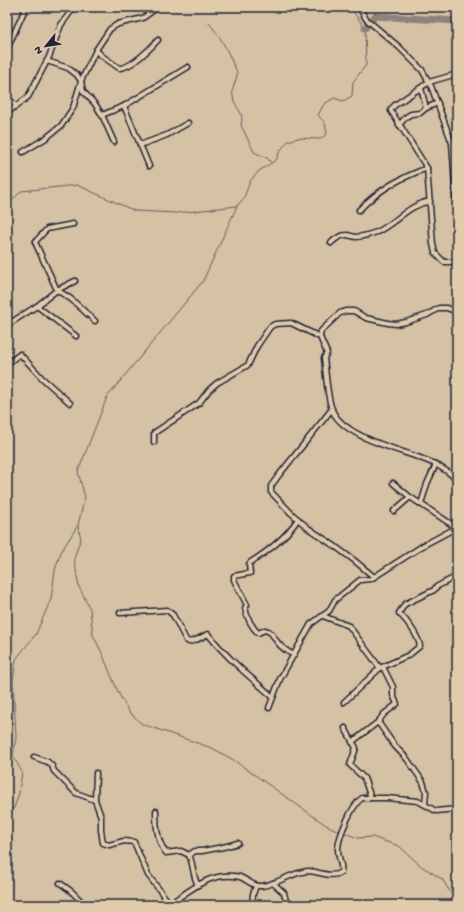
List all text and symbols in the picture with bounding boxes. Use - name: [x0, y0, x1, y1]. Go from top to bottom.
- north arrow: [26, 26, 66, 66]
- text: N: [32, 44, 46, 56]

